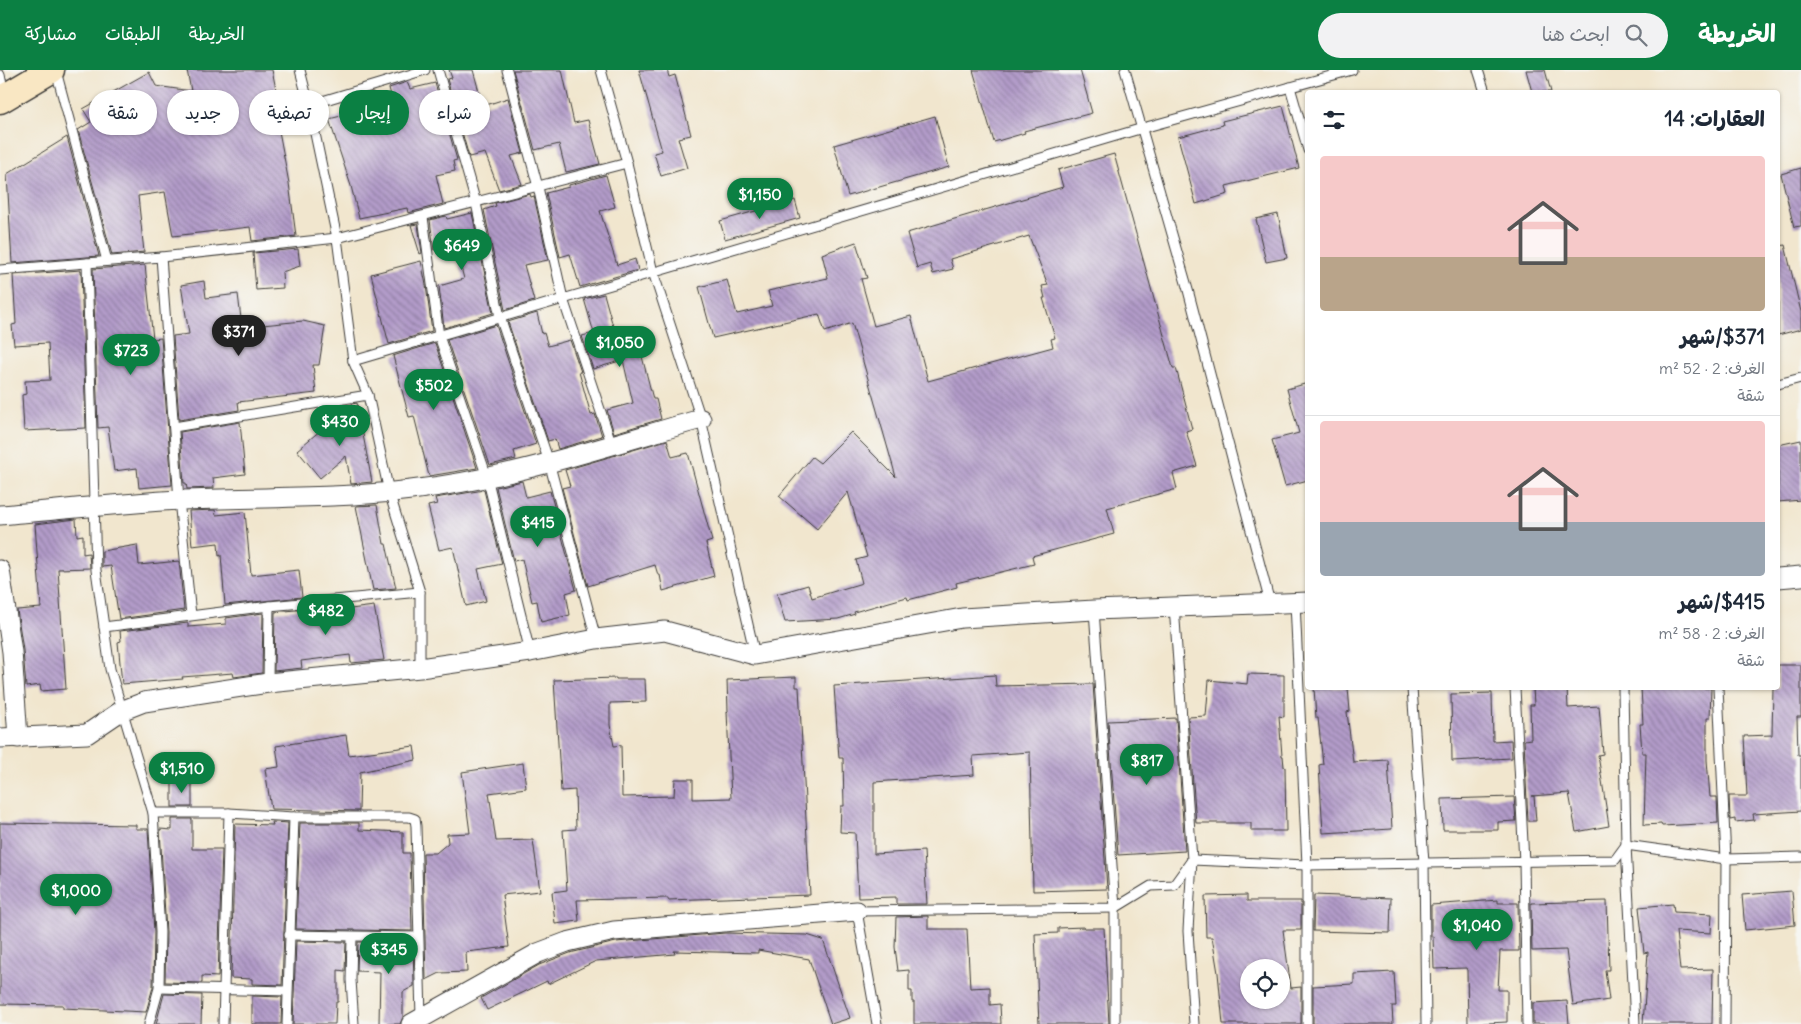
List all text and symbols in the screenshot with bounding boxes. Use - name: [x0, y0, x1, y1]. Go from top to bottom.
- search box: [1318, 13, 1668, 58]
- text: الخريطة: [1698, 18, 1776, 48]
- icon: search: [1622, 21, 1650, 49]
- text: مشاركة: [25, 22, 77, 45]
- text: الطبقات: [105, 22, 161, 45]
- text: الخريطة: [189, 22, 245, 45]
- text: ابحث هنا: [1542, 22, 1610, 46]
- chip: شقة: [89, 90, 157, 135]
- chip: جديد: [167, 90, 239, 135]
- chip: تصفية: [249, 90, 329, 135]
- chip: إيجار: [339, 90, 409, 135]
- chip: شراء: [419, 90, 490, 135]
- text: العقارات: 14: [1664, 105, 1765, 132]
- icon: filters: [1320, 106, 1348, 134]
- pin: $1,150: [719, 178, 801, 220]
- text: $1,150: [738, 184, 782, 204]
- icon: home: [1498, 188, 1588, 278]
- pin: $649: [432, 228, 492, 271]
- text: $649: [444, 235, 480, 255]
- pin: $371: [209, 314, 269, 357]
- text: $371: [223, 321, 255, 341]
- text: $371/شهر: [1680, 323, 1765, 350]
- pin: $1,050: [579, 326, 661, 368]
- text: $1,050: [596, 332, 644, 352]
- pin: $723: [101, 334, 161, 376]
- text: $723: [114, 340, 148, 360]
- text: الغرف: 2 · 52 m²: [1659, 358, 1765, 378]
- pin: $502: [404, 368, 464, 411]
- text: $502: [415, 375, 453, 395]
- text: شقة: [1737, 385, 1765, 405]
- pin: $430: [310, 404, 370, 447]
- text: $430: [321, 411, 359, 431]
- icon: home: [1498, 454, 1588, 544]
- pin: $415: [508, 506, 568, 548]
- text: $415: [521, 512, 555, 532]
- text: $415/شهر: [1678, 588, 1765, 615]
- pin: $482: [296, 594, 356, 636]
- text: $482: [308, 600, 344, 620]
- text: الغرف: 2 · 58 m²: [1658, 623, 1765, 643]
- text: شقة: [1737, 650, 1765, 670]
- pin: $817: [1117, 744, 1177, 786]
- text: $817: [1131, 750, 1163, 770]
- pin: $1,510: [141, 752, 223, 794]
- text: $1,510: [160, 758, 204, 778]
- pin: $1,000: [35, 874, 117, 916]
- text: $1,000: [51, 880, 101, 900]
- pin: $1,040: [1436, 908, 1518, 951]
- text: $1,040: [1453, 915, 1501, 935]
- pin: $345: [359, 932, 419, 975]
- text: $345: [371, 939, 407, 959]
- map controls: [1240, 959, 1290, 1009]
- button: locate: [1240, 959, 1290, 1009]

